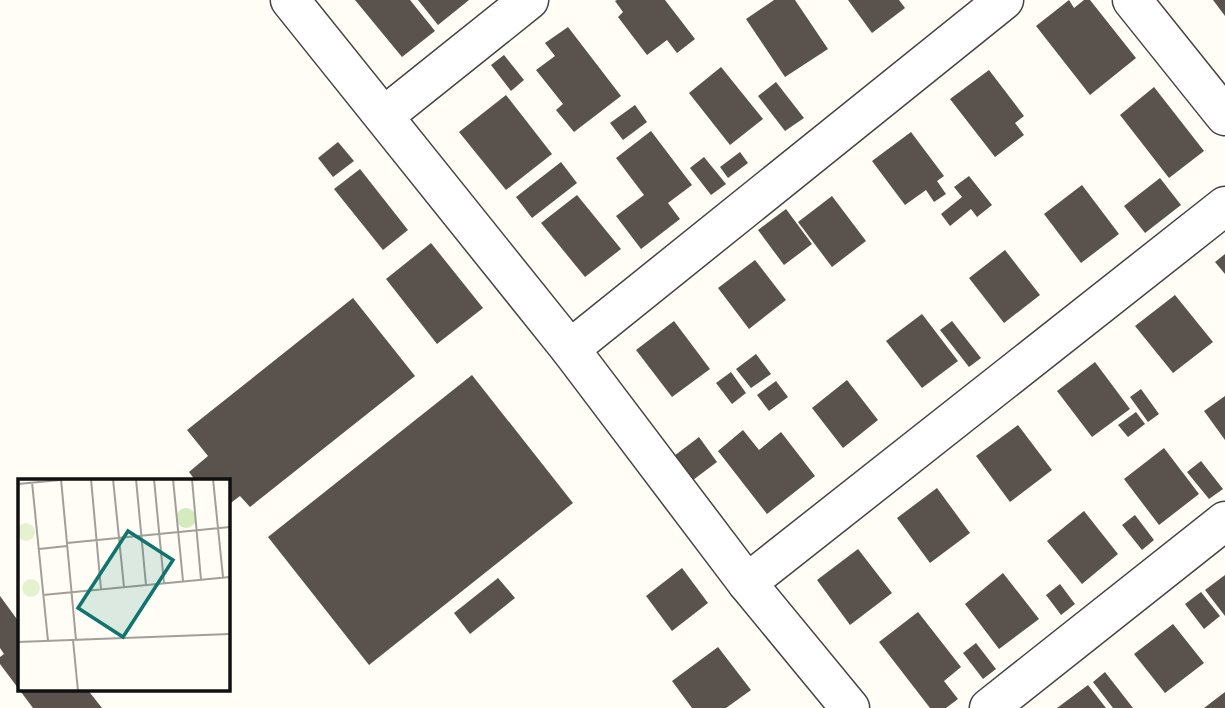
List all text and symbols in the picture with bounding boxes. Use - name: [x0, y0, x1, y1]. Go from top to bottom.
- inset map: [18, 479, 229, 690]

